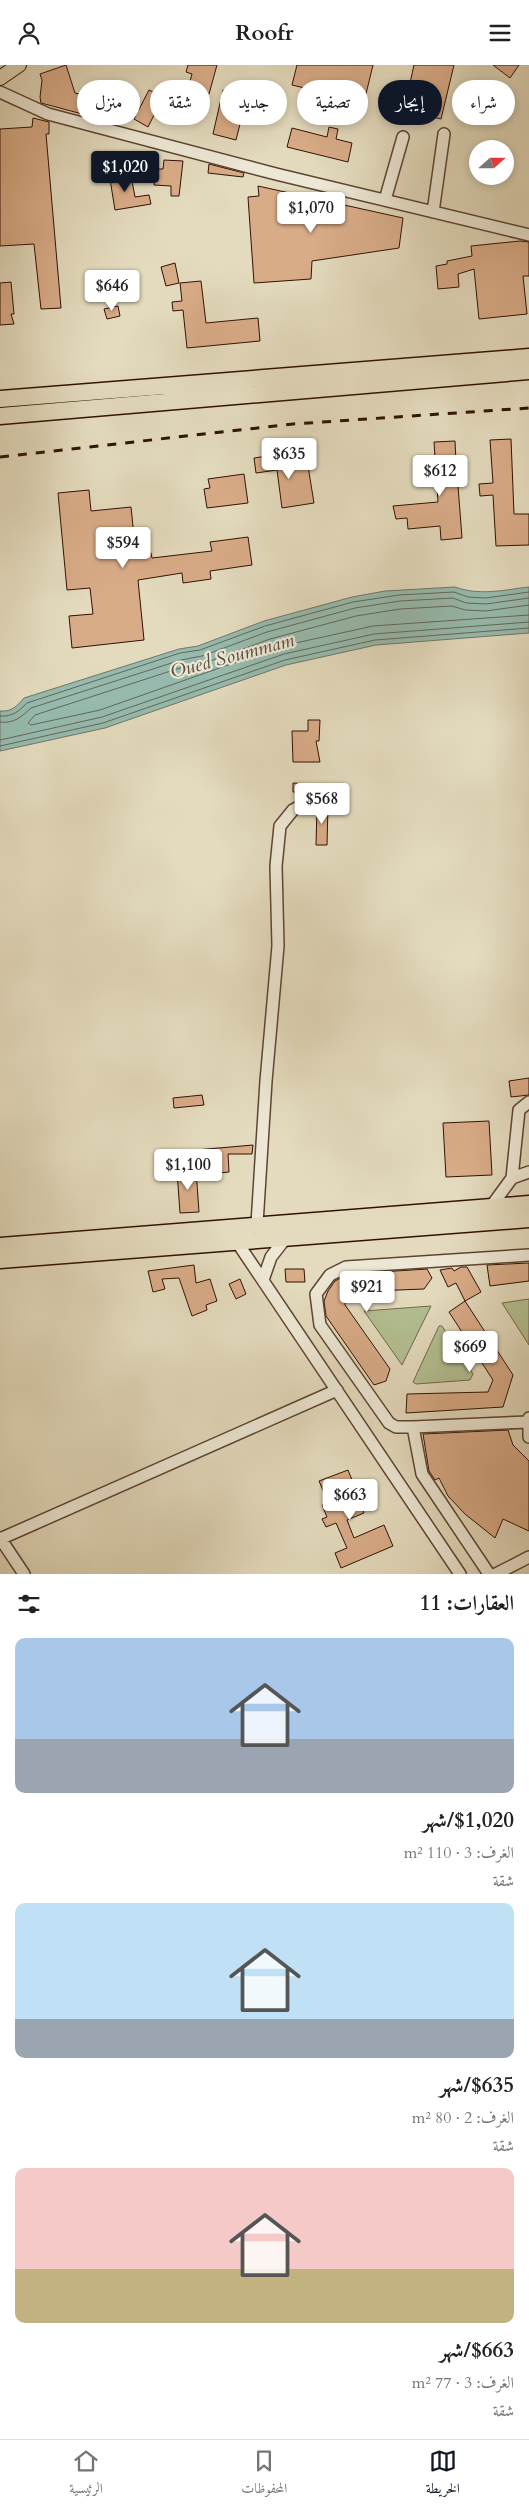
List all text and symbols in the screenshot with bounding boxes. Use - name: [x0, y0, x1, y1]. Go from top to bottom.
- text: Roofr: [235, 18, 294, 48]
- icon: person: [15, 19, 43, 47]
- icon: menu: [486, 19, 514, 47]
- chip: منزل: [77, 80, 140, 125]
- chip: شقة: [150, 80, 210, 125]
- chip: جديد: [220, 80, 287, 125]
- chip: تصفية: [297, 80, 368, 125]
- chip: إيجار: [378, 80, 442, 125]
- chip: شراء: [452, 80, 515, 125]
- north arrow: [469, 140, 514, 185]
- map controls: [469, 140, 514, 185]
- pin: $1,020: [84, 151, 166, 193]
- text: $1,020: [102, 156, 148, 178]
- pin: $1,070: [270, 191, 352, 234]
- text: $1,070: [288, 197, 334, 219]
- pin: $646: [82, 269, 142, 312]
- text: $646: [96, 275, 128, 297]
- pin: $635: [259, 437, 319, 480]
- text: $635: [273, 443, 305, 465]
- pin: $612: [410, 455, 470, 497]
- text: $612: [424, 460, 456, 482]
- pin: $594: [93, 527, 153, 569]
- text: $594: [107, 532, 139, 554]
- water label: Oued Soummam: [167, 627, 298, 685]
- pin: $568: [292, 783, 352, 825]
- text: $568: [306, 788, 338, 810]
- pin: $1,100: [147, 1149, 229, 1191]
- text: $1,100: [165, 1154, 211, 1176]
- pin: $921: [337, 1271, 397, 1313]
- text: $921: [351, 1276, 383, 1298]
- pin: $669: [440, 1331, 500, 1373]
- text: $669: [454, 1336, 486, 1358]
- pin: $663: [320, 1479, 380, 1521]
- text: $663: [334, 1484, 366, 1506]
- text: العقارات: 11: [420, 1589, 514, 1618]
- icon: filters: [15, 1590, 43, 1618]
- icon: home: [220, 1670, 310, 1760]
- text: $1,020/شهر: [423, 1806, 514, 1835]
- text: الغرف: 3 · 110 m²: [404, 1842, 514, 1864]
- text: شقة: [493, 1870, 514, 1892]
- icon: home: [220, 1935, 310, 2025]
- text: $635/شهر: [439, 2071, 514, 2100]
- text: الغرف: 2 · 80 m²: [412, 2107, 514, 2129]
- text: شقة: [493, 2135, 514, 2157]
- icon: home: [220, 2200, 310, 2290]
- text: $663/شهر: [439, 2336, 514, 2365]
- text: الغرف: 3 · 77 m²: [412, 2372, 514, 2394]
- text: شقة: [493, 2400, 514, 2422]
- tab: الرئيسية: [69, 2447, 103, 2502]
- tab: المحفوظات: [241, 2447, 287, 2502]
- tab: الخريطة: [426, 2447, 460, 2502]

